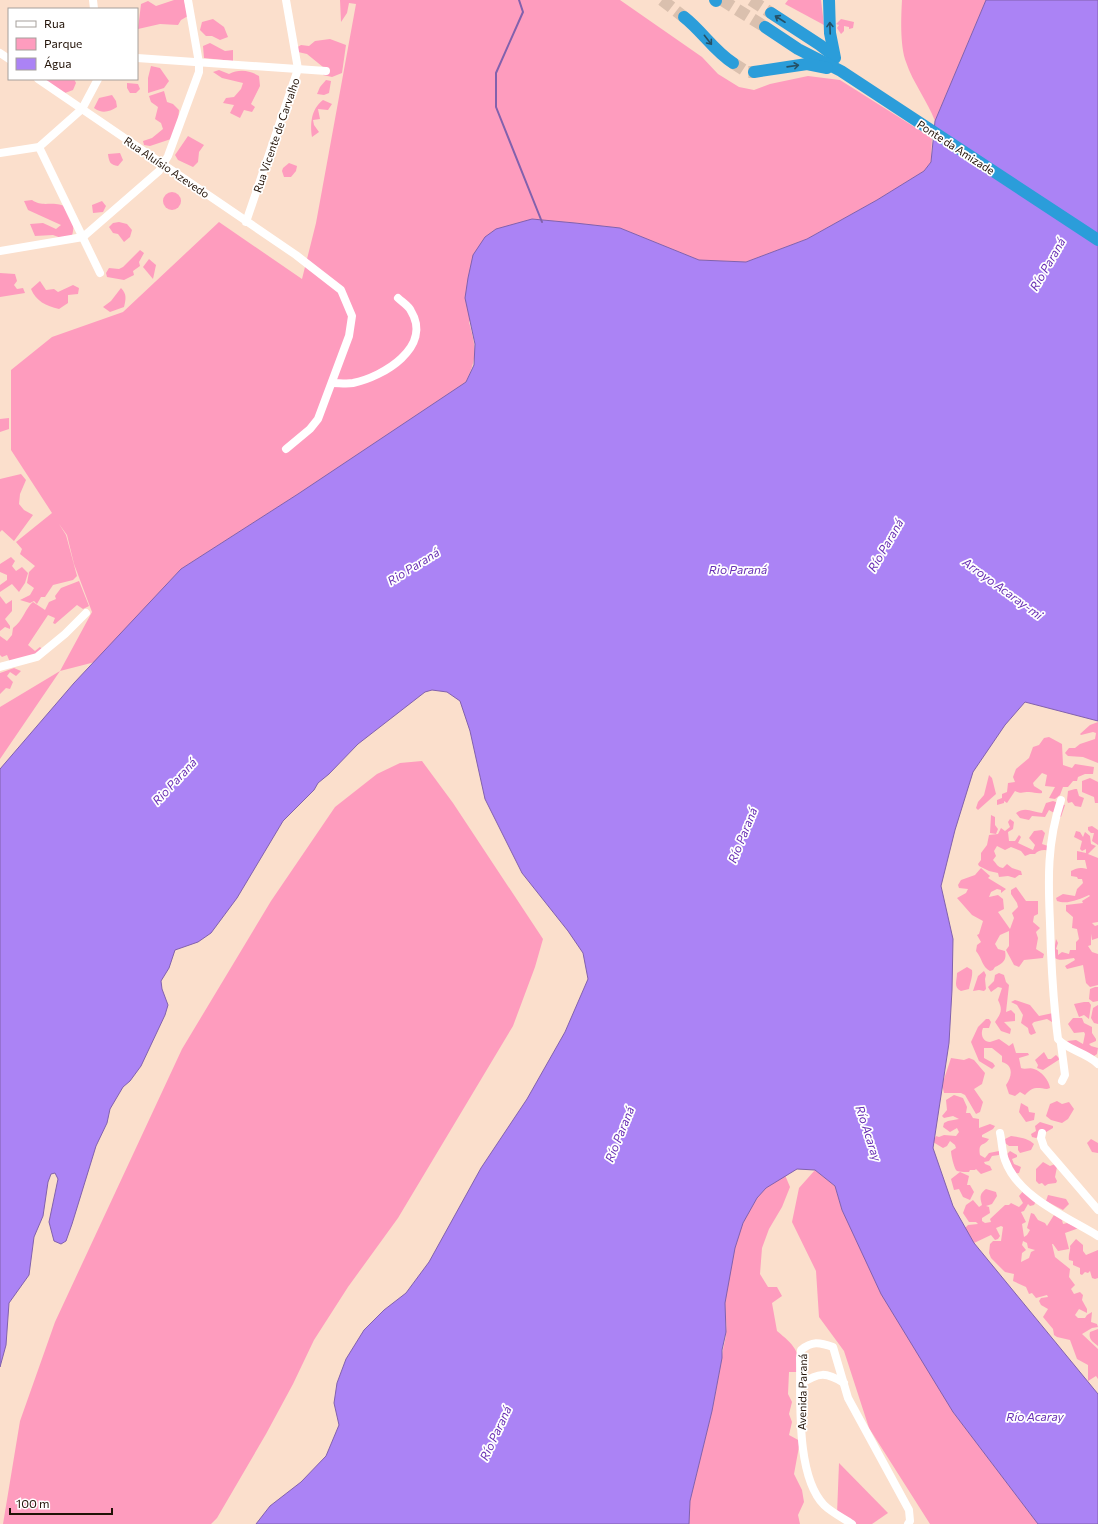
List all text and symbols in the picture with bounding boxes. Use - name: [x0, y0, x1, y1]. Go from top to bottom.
- legend: [8, 8, 138, 80]
- one-way arrow: [774, 15, 785, 23]
- text: Rua: [44, 16, 65, 30]
- one-way arrow: [826, 22, 834, 35]
- one-way arrow: [704, 34, 713, 45]
- text: Parque: [44, 36, 82, 50]
- text: Água: [44, 56, 72, 70]
- one-way arrow: [786, 62, 799, 70]
- street label: Rua Vicente de Carvalho: [250, 76, 302, 194]
- street label: Ponte da Amizade: [915, 117, 997, 177]
- street label: Rua Aluísio Azevedo: [122, 134, 212, 201]
- water label: Río Paraná: [1026, 235, 1068, 293]
- water label: Río Paraná: [864, 516, 906, 574]
- water label: Rio Paraná: [385, 544, 442, 587]
- water label: Arroyo Acaray-mi: [959, 554, 1046, 622]
- water label: Rio Paraná: [709, 562, 768, 576]
- water label: Rio Paraná: [149, 754, 200, 807]
- water label: Río Paraná: [725, 805, 760, 865]
- water label: Río Acaray: [853, 1103, 885, 1163]
- water label: Río Paraná: [602, 1104, 637, 1164]
- street label: Avenida Paraná: [795, 1354, 809, 1430]
- water label: Río Paraná: [476, 1403, 514, 1462]
- water label: Río Acaray: [1006, 1409, 1065, 1423]
- scale bar: [10, 1490, 112, 1516]
- text: 100 m: [16, 1496, 50, 1510]

